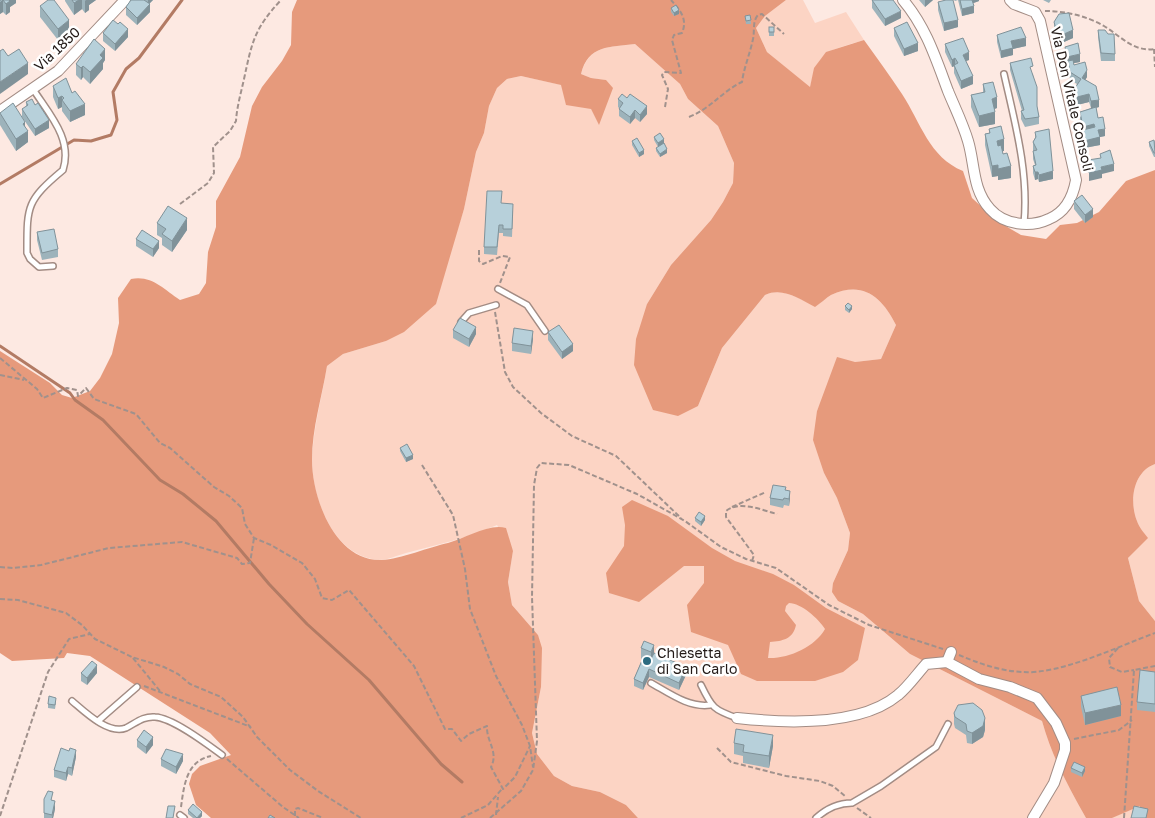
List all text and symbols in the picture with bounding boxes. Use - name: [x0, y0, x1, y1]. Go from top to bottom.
- street label: Via 1850: [30, 23, 83, 74]
- street label: Via Don Vitale Consoli: [1048, 25, 1097, 173]
- place label: Chiesetta di San Carlo: [657, 644, 737, 677]
- marker: Chiesetta di San Carlo: [641, 655, 653, 667]

